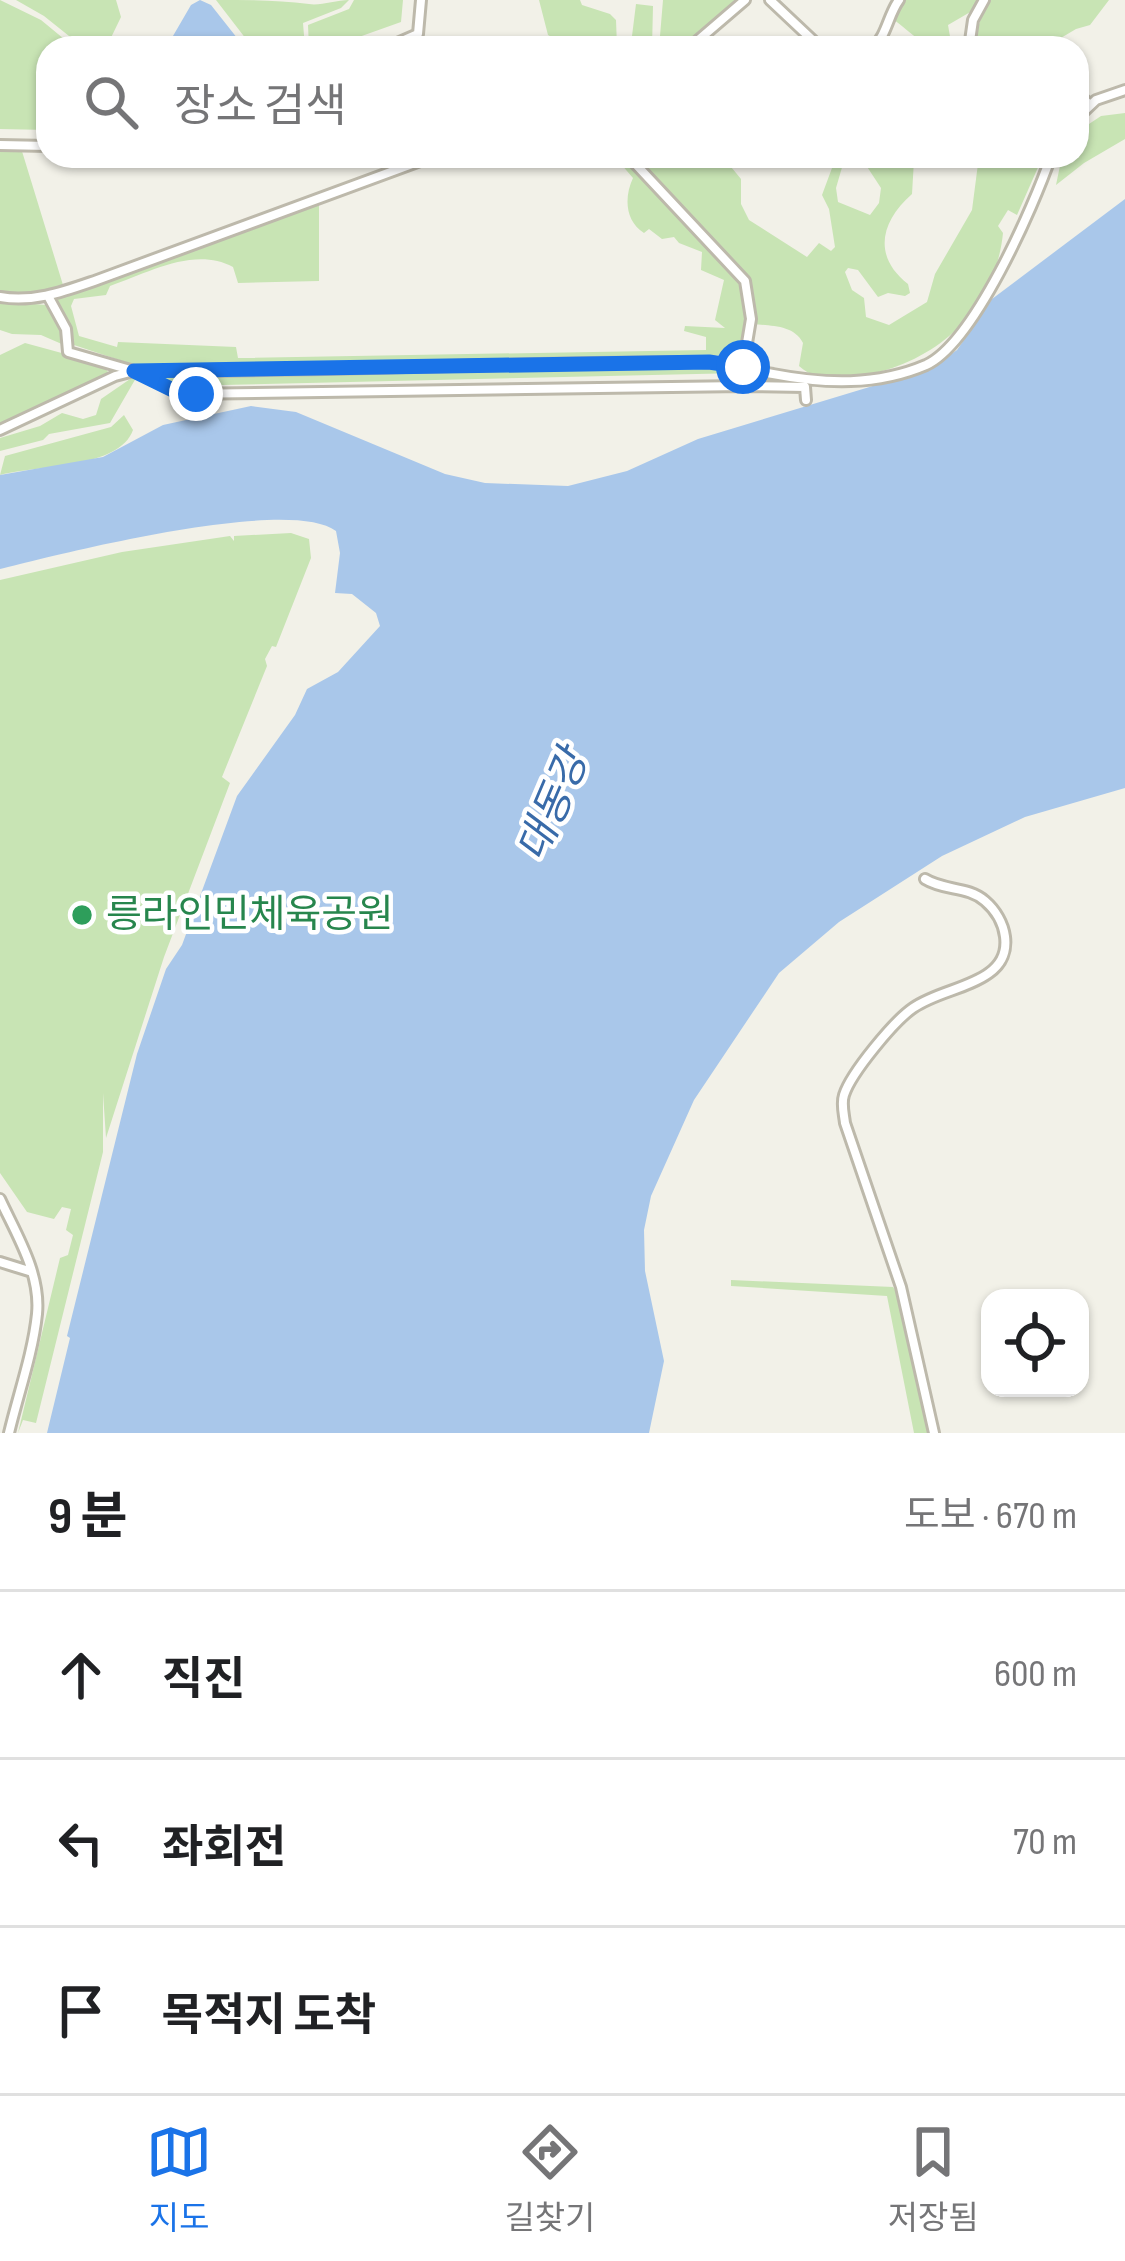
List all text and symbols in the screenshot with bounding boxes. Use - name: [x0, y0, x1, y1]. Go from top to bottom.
- search box: [36, 36, 1089, 168]
- icon: search: [78, 69, 144, 135]
- text: 장소 검색: [174, 80, 347, 135]
- route start: [716, 340, 770, 394]
- route end: [169, 367, 223, 421]
- water label: 대동강: [508, 738, 602, 869]
- place label: 릉라인민체육공원: [106, 892, 393, 939]
- marker: 릉라인민체육공원: [69, 902, 95, 928]
- map controls: [981, 1289, 1089, 1397]
- button: locate: [981, 1289, 1089, 1397]
- text: 9 분: [48, 1487, 127, 1548]
- text: 도보 · 670 m: [904, 1493, 1077, 1540]
- icon: ahead: [48, 1642, 114, 1708]
- text: 600 m: [994, 1651, 1077, 1698]
- text: 직진: [162, 1653, 245, 1708]
- icon: left: [48, 1810, 114, 1876]
- text: 70 m: [1013, 1819, 1077, 1866]
- text: 좌회전: [162, 1821, 286, 1876]
- icon: arrive: [48, 1978, 114, 2044]
- text: 목적지 도착: [162, 1989, 376, 2044]
- tab: 지도: [146, 2119, 212, 2239]
- tab: 길찾기: [504, 2119, 595, 2239]
- tab: 저장됨: [888, 2119, 979, 2239]

